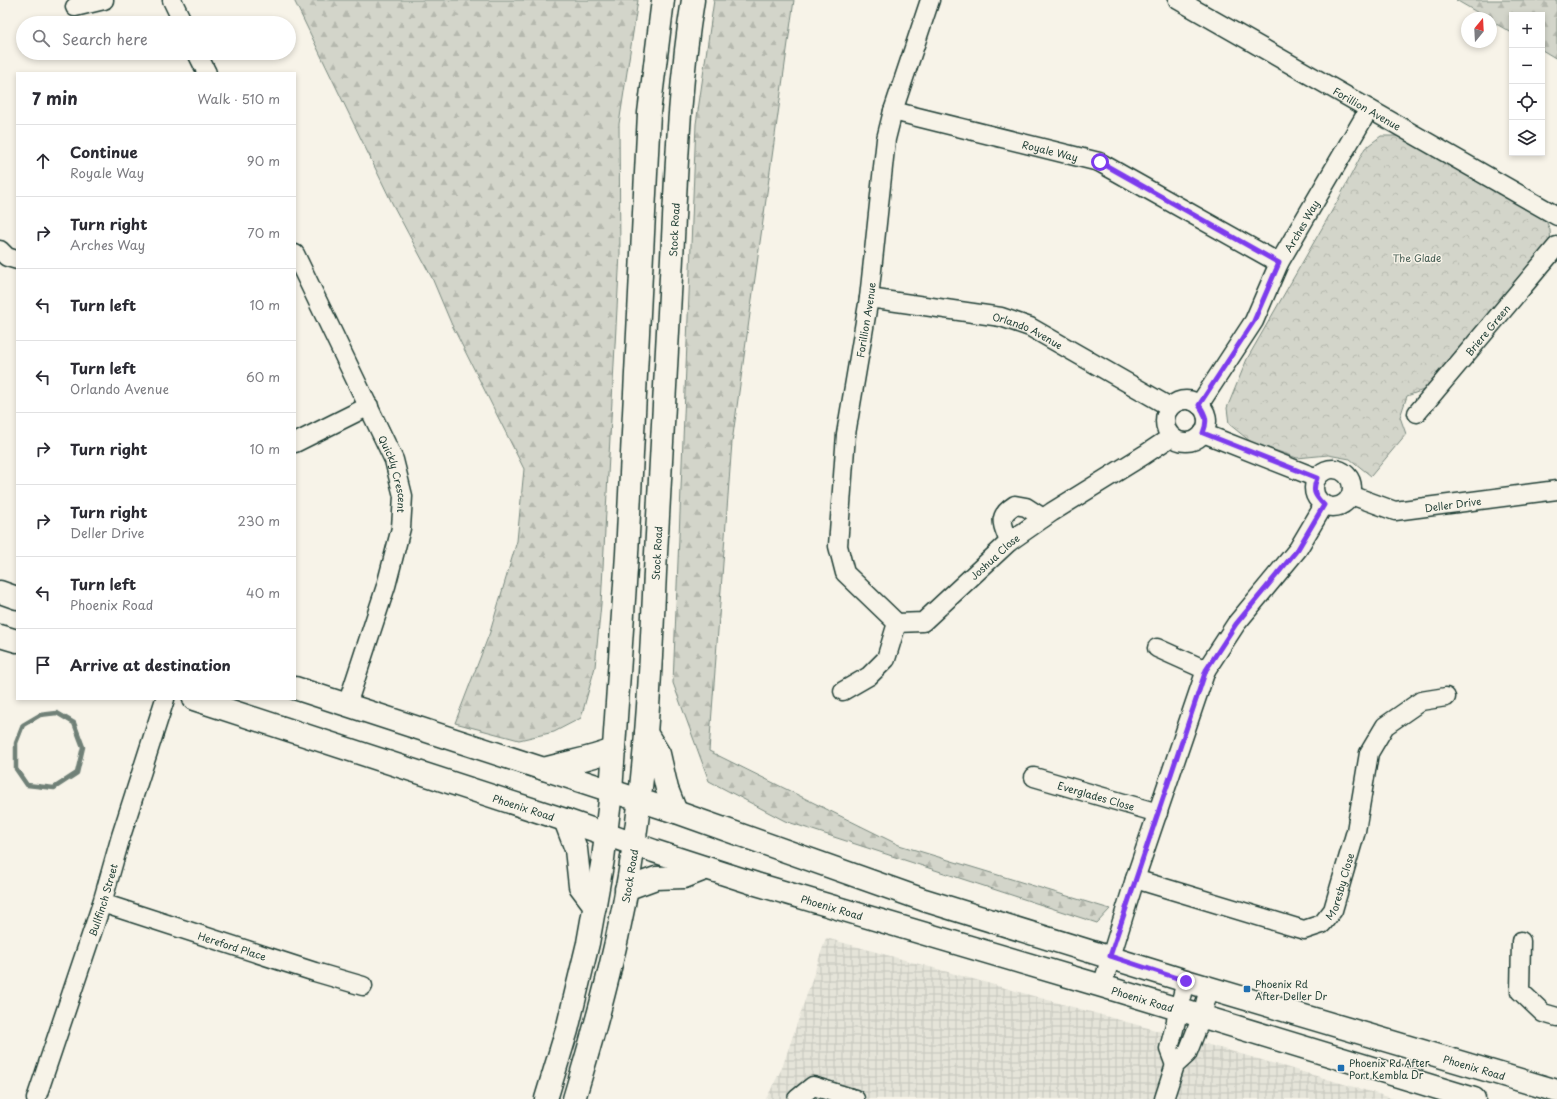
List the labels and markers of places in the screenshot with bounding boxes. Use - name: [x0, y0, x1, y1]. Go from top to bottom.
- place label: Phoenix Rd After Deller Dr: [1255, 976, 1328, 1003]
- marker: Phoenix Rd After Deller Dr: [1242, 984, 1252, 994]
- place label: Phoenix Rd After Port Kembla Dr: [1349, 1055, 1430, 1082]
- marker: Phoenix Rd After Port Kembla Dr: [1336, 1063, 1346, 1073]

